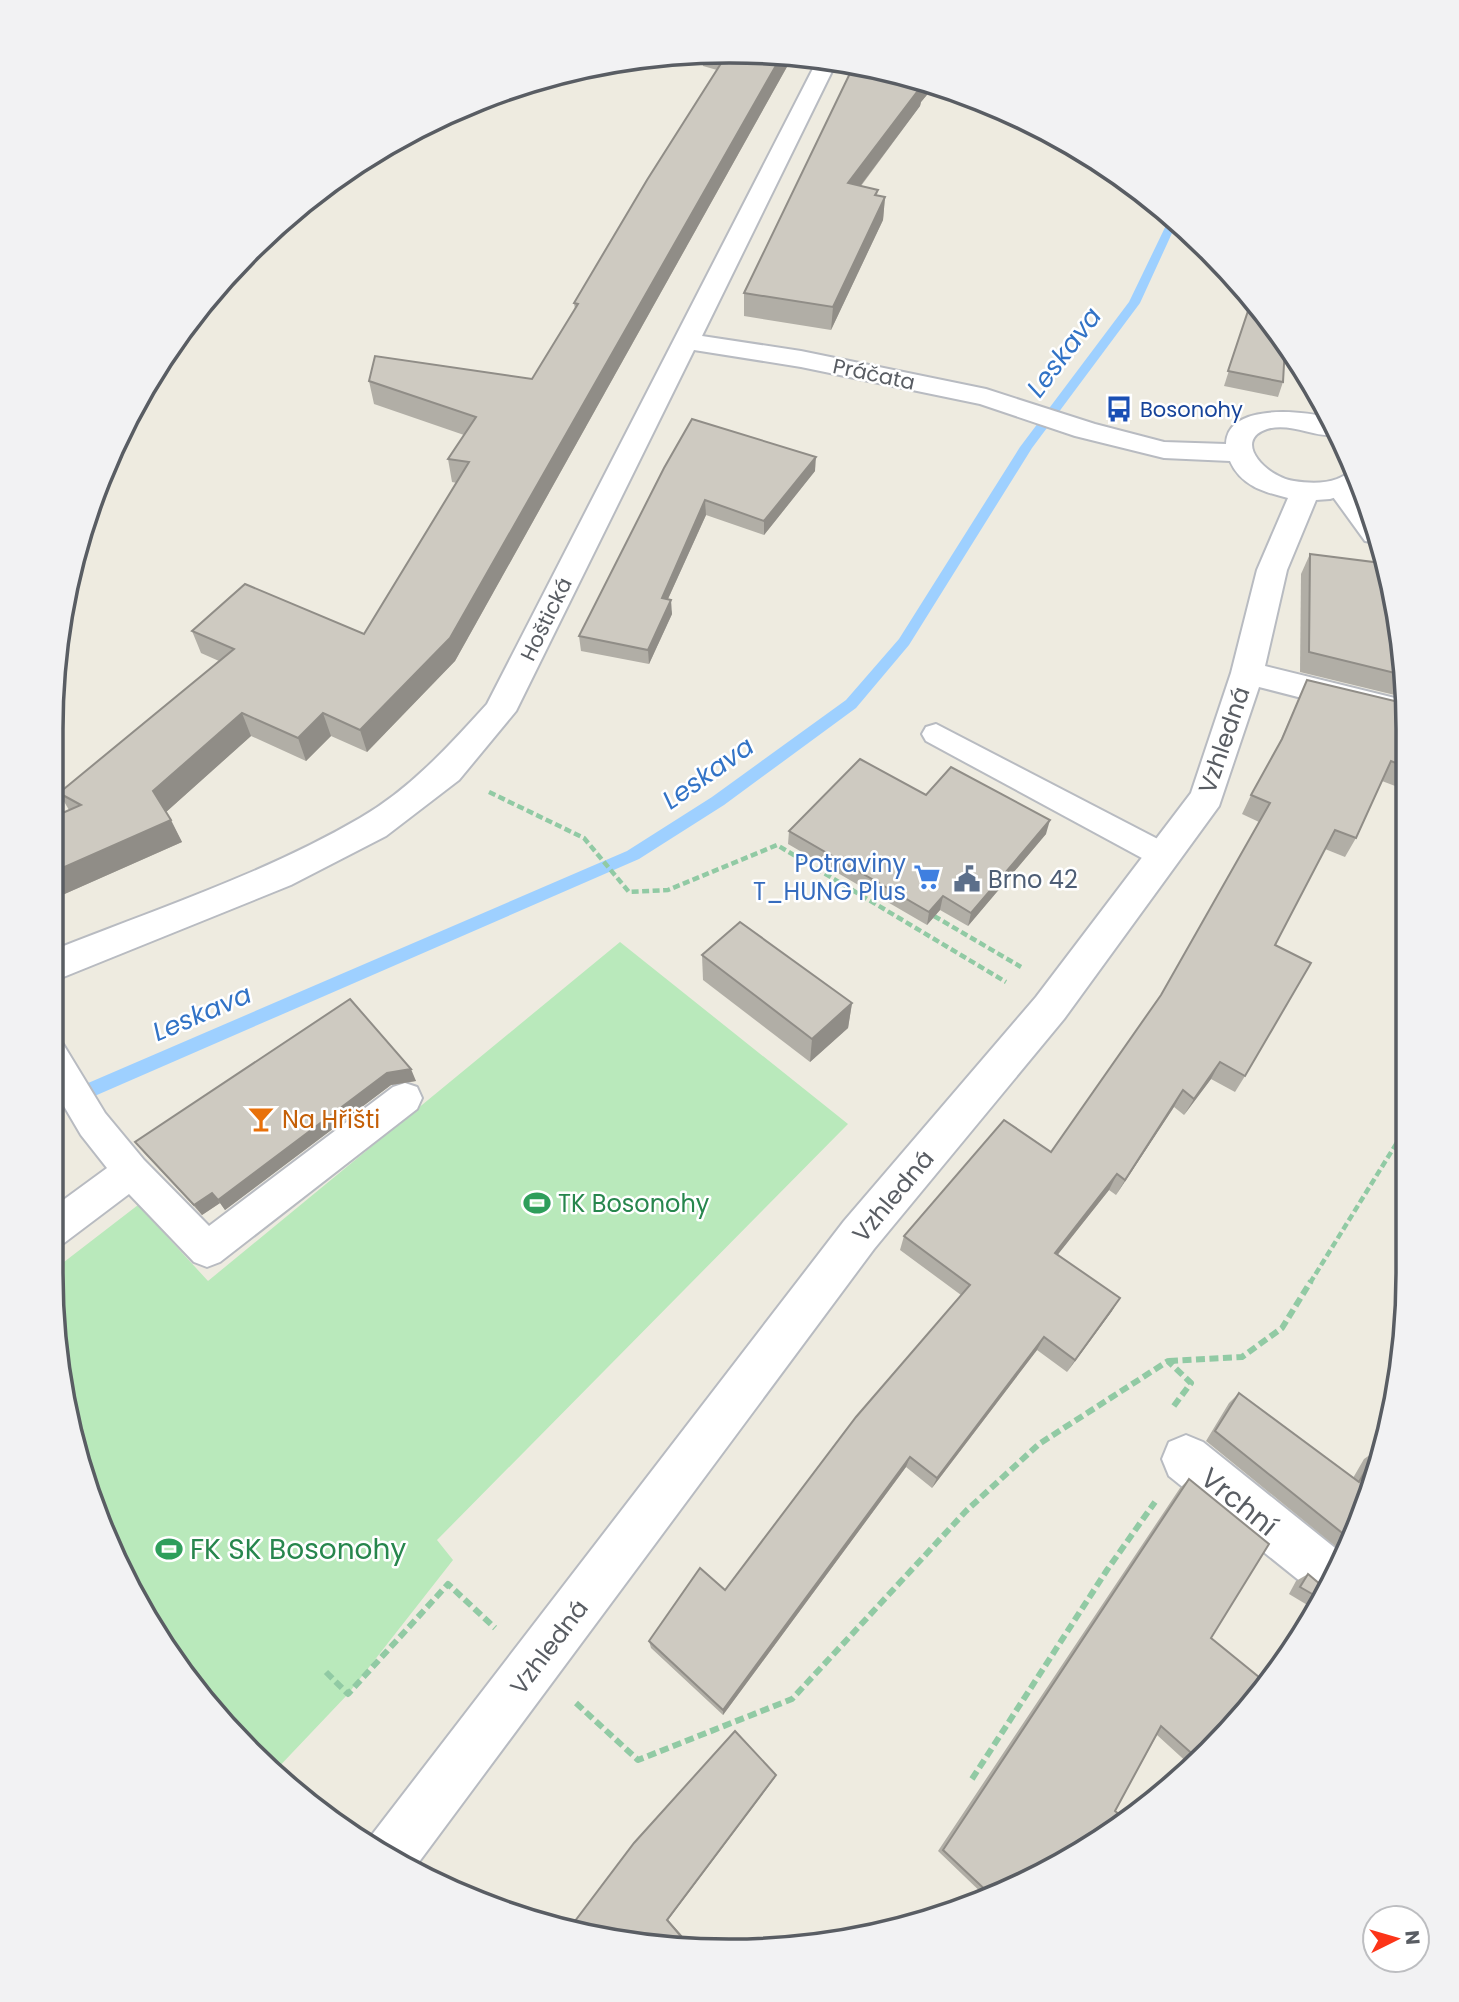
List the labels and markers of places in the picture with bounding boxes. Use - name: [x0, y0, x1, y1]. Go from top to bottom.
- bus stop icon: Bosonohy: [1104, 394, 1134, 424]
- place label: Bosonohy: [1140, 395, 1243, 424]
- place label: Potraviny T_HUNG Plus: [753, 847, 906, 908]
- supermarket icon: Potraviny T_HUNG Plus: [912, 862, 942, 892]
- place label: Brno 42: [988, 863, 1078, 896]
- public building icon: Brno 42: [952, 864, 982, 894]
- place label: Na Hřišti: [282, 1103, 380, 1136]
- bar icon: Na Hřišti: [246, 1104, 276, 1134]
- place label: TK Bosonohy: [558, 1187, 710, 1220]
- sports icon: TK Bosonohy: [522, 1188, 552, 1218]
- place label: FK SK Bosonohy: [190, 1530, 406, 1569]
- sports icon: FK SK Bosonohy: [154, 1534, 184, 1564]

